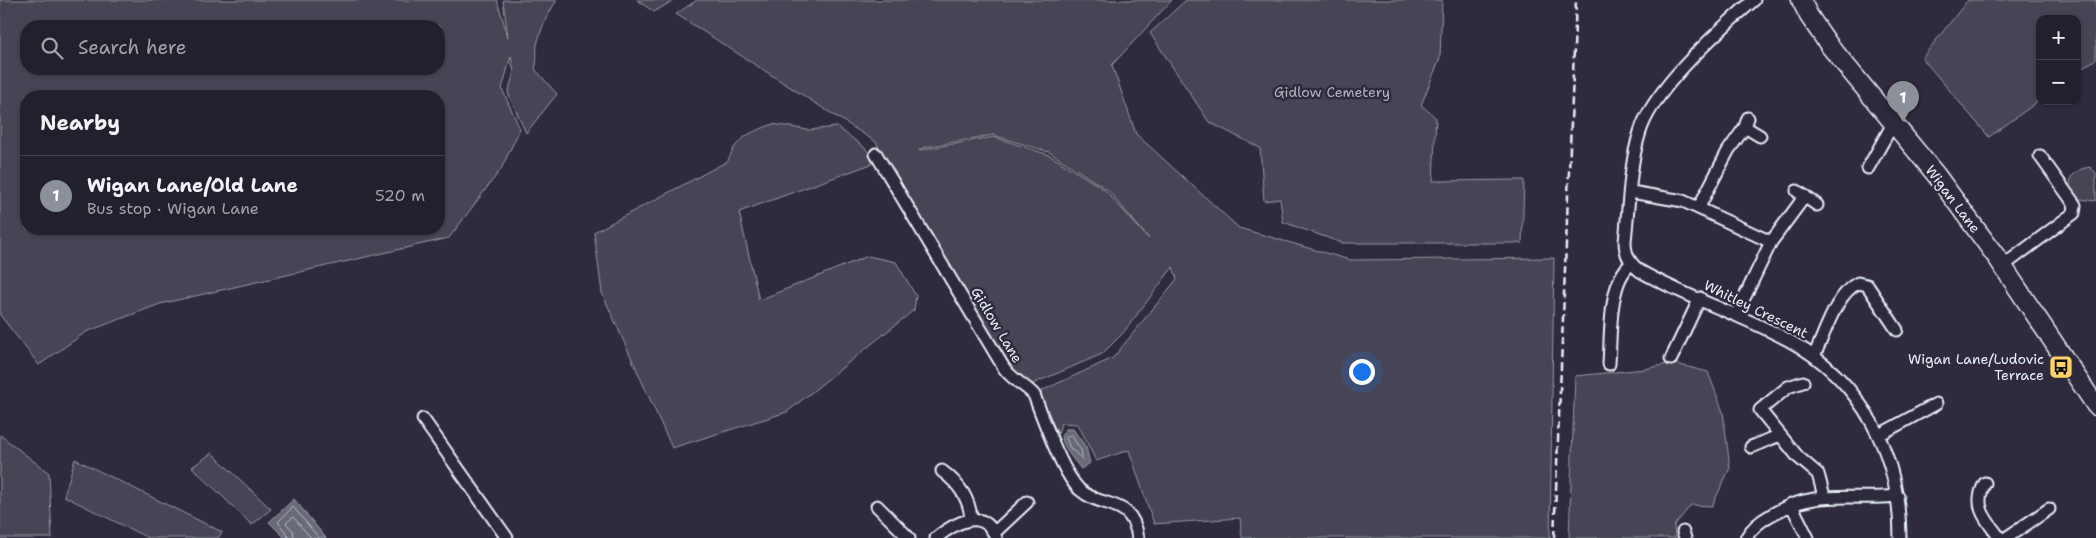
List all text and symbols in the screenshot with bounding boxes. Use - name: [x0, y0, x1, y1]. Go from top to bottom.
- map controls: [2036, 15, 2081, 105]
- button: +: [2036, 15, 2081, 60]
- search box: [20, 20, 445, 75]
- icon: search: [38, 34, 66, 62]
- text: Search here: [78, 35, 187, 60]
- button: −: [2036, 60, 2081, 105]
- pin: 1: [1887, 81, 1919, 122]
- park label: Gidlow Cemetery: [1274, 83, 1390, 101]
- text: Nearby: [40, 109, 120, 137]
- street label: Wigan Lane: [1922, 161, 1984, 237]
- text: Wigan Lane/Old Lane: [87, 173, 298, 198]
- text: 1: [52, 185, 60, 206]
- text: 520 m: [375, 185, 425, 206]
- text: Bus stop · Wigan Lane: [87, 198, 259, 219]
- street label: Whitley Crescent: [1701, 276, 1811, 342]
- street label: Gidlow Lane: [967, 284, 1027, 366]
- place label: Wigan Lane/Ludovic Terrace: [1908, 350, 2044, 384]
- bus stop icon: Wigan Lane/Ludovic Terrace: [2048, 354, 2074, 380]
- your location: [1349, 359, 1375, 385]

